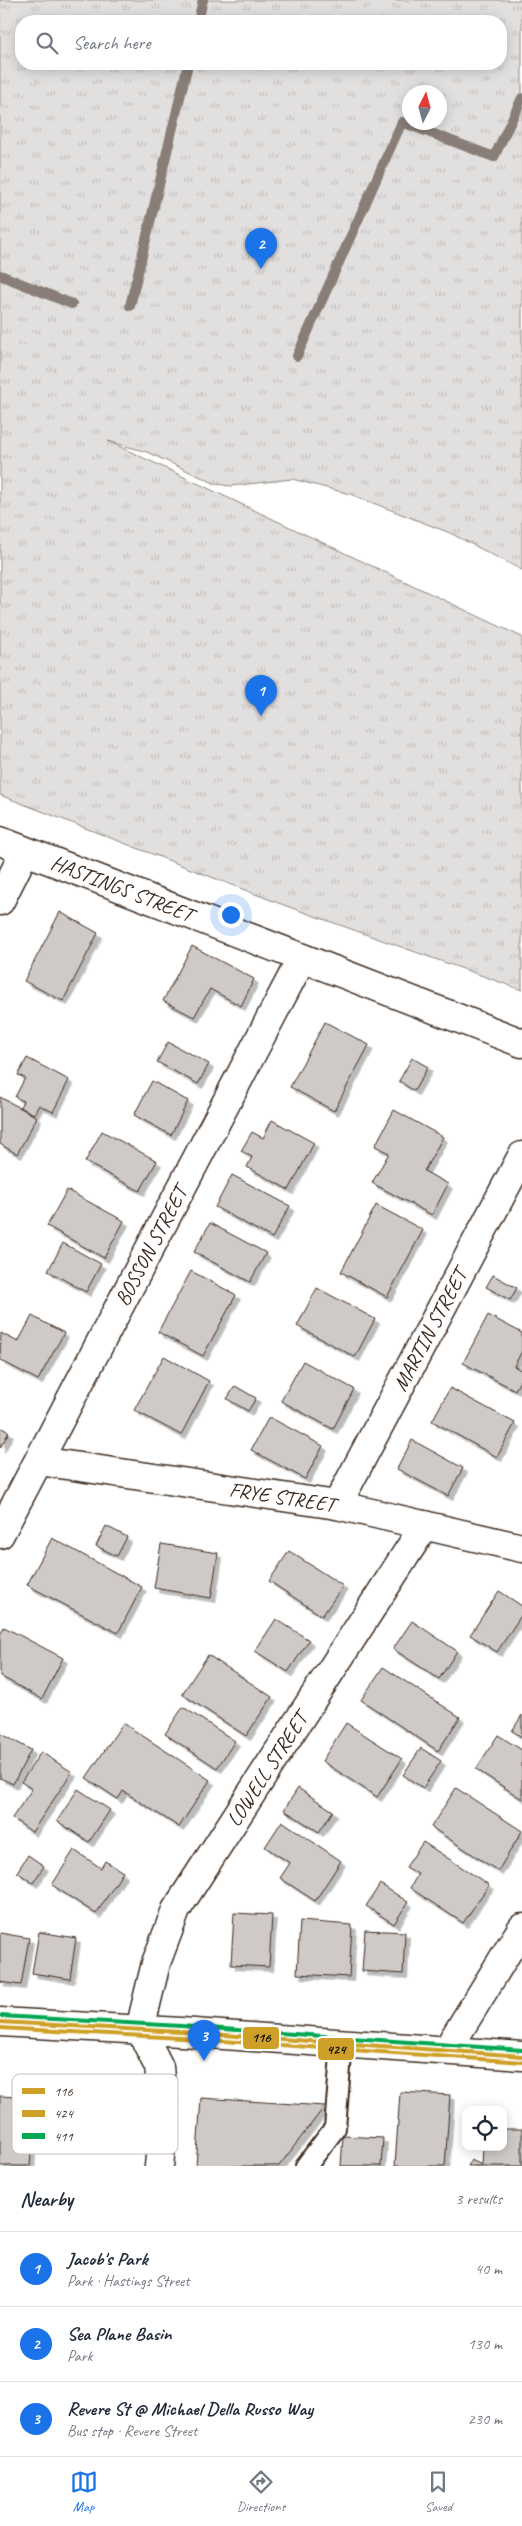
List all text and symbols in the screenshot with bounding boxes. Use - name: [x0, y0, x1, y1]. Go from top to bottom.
- search box: [15, 15, 507, 70]
- icon: search: [33, 29, 61, 57]
- text: Search here: [73, 31, 150, 55]
- north arrow: [402, 85, 447, 130]
- pin: 2: [245, 228, 277, 269]
- pin: 1: [245, 675, 277, 716]
- street label: HASTINGS STREET: [47, 849, 201, 929]
- your location: [218, 902, 244, 928]
- street label: BOSSON STREET: [109, 1177, 195, 1310]
- street label: MARTIN STREET: [387, 1260, 475, 1395]
- street label: FRYE STREET: [228, 1476, 341, 1518]
- street label: LOWELL STREET: [221, 1703, 316, 1831]
- pin: 3: [188, 2020, 220, 2061]
- line badge: 116: [242, 2026, 280, 2050]
- text: 116: [251, 2029, 272, 2046]
- line badge: 424: [317, 2037, 355, 2061]
- text: 424: [327, 2041, 347, 2058]
- legend: [12, 2074, 178, 2154]
- text: 116: [54, 2083, 74, 2100]
- text: 424: [54, 2105, 75, 2122]
- map controls: [462, 2106, 507, 2151]
- button: locate: [462, 2106, 507, 2151]
- text: 411: [54, 2128, 74, 2145]
- text: Nearby: [20, 2186, 73, 2212]
- text: 3 results: [455, 2189, 502, 2209]
- text: Jacob's Park: [67, 2247, 148, 2271]
- text: 1: [32, 2259, 40, 2279]
- text: 40 m: [475, 2259, 502, 2279]
- text: Park · Hastings Street: [67, 2271, 190, 2291]
- text: Sea Plane Basin: [67, 2322, 172, 2346]
- text: 2: [32, 2334, 40, 2354]
- text: 130 m: [468, 2334, 502, 2354]
- text: Park: [67, 2346, 92, 2366]
- text: Revere St @ Michael Della Russo Way: [67, 2397, 313, 2421]
- text: 3: [32, 2409, 40, 2429]
- text: 230 m: [468, 2409, 502, 2429]
- text: Bus stop · Revere Street: [67, 2421, 197, 2441]
- tab: Map: [70, 2468, 98, 2515]
- tab: Directions: [237, 2468, 285, 2515]
- tab: Saved: [424, 2468, 452, 2515]

